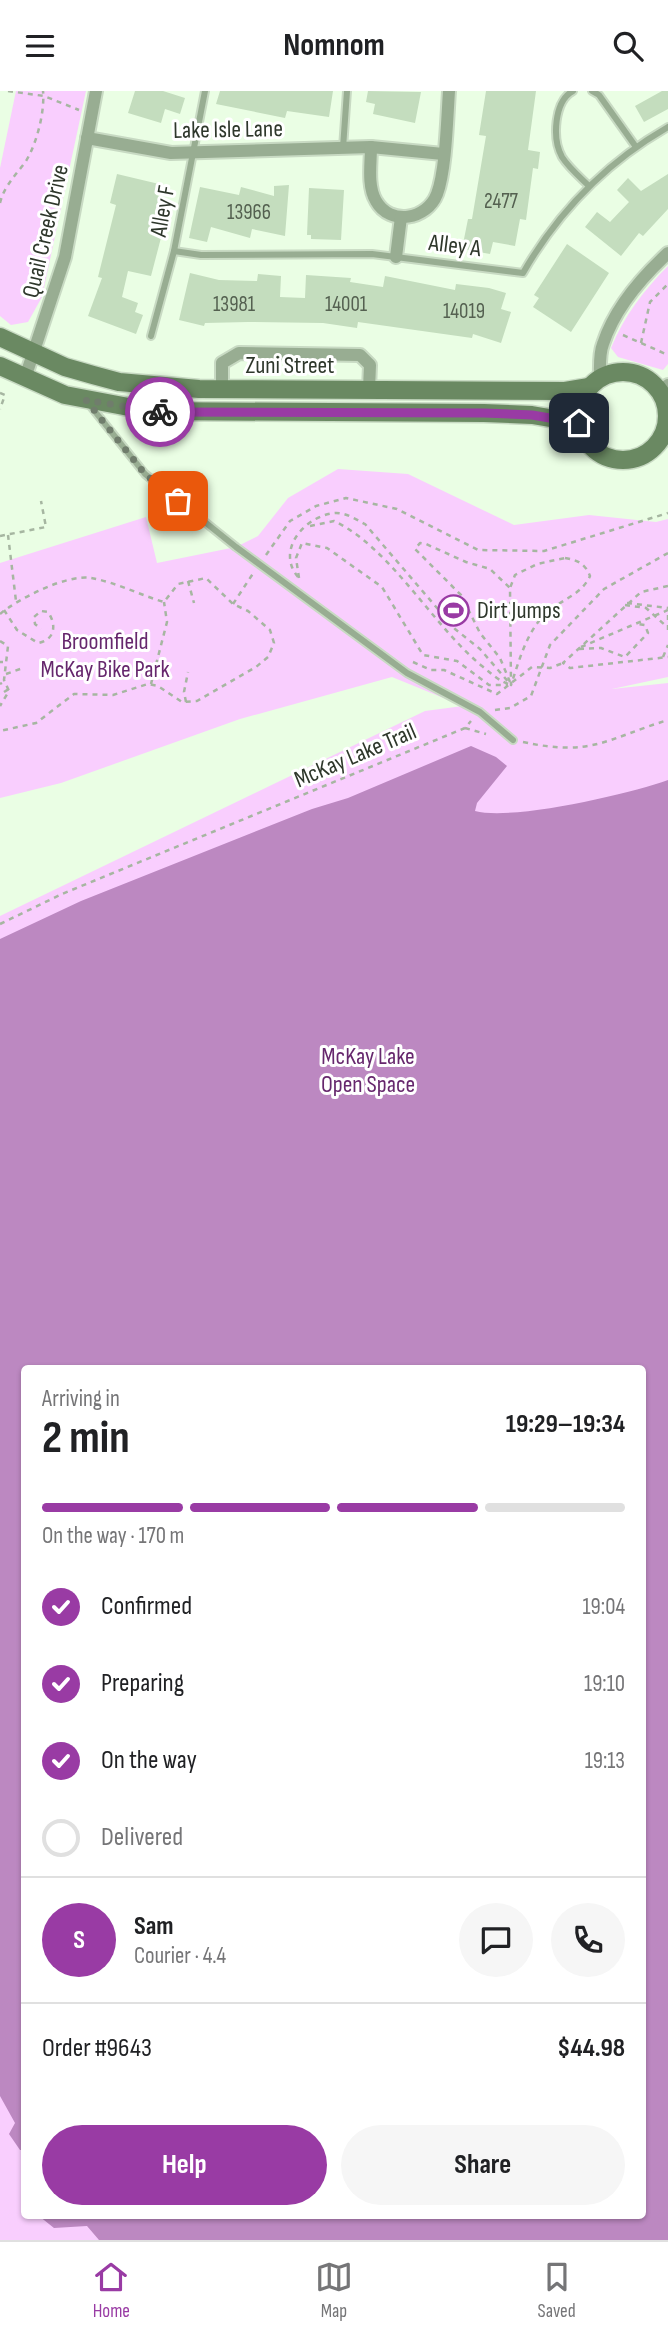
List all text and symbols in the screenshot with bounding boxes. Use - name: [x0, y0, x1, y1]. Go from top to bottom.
- text: Nomnom: [283, 26, 385, 65]
- icon: menu: [21, 27, 59, 65]
- icon: search: [609, 27, 647, 65]
- street label: Lake Isle Lane: [173, 114, 283, 145]
- street label: Quail Creek Drive: [16, 162, 75, 301]
- street label: Alley F: [144, 183, 181, 240]
- house number: 2477: [484, 189, 519, 214]
- house number: 13966: [227, 200, 271, 225]
- street label: Alley A: [426, 228, 483, 263]
- house number: 13981: [213, 292, 256, 317]
- house number: 14001: [325, 292, 368, 317]
- house number: 14019: [443, 299, 485, 324]
- street label: Zuni Street: [246, 351, 334, 380]
- courier: [125, 377, 195, 447]
- icon: bike: [141, 393, 179, 431]
- pin: [549, 393, 609, 453]
- icon: home: [560, 404, 598, 442]
- pin: [148, 471, 208, 531]
- icon: bag: [159, 482, 197, 520]
- sports icon: Dirt Jumps: [437, 593, 471, 627]
- place label: Dirt Jumps: [477, 596, 561, 625]
- park label: Broomfield McKay Bike Park: [40, 627, 170, 684]
- street label: McKay Lake Trail: [290, 717, 421, 794]
- park label: McKay Lake Open Space: [321, 1042, 415, 1099]
- text: Arriving in: [42, 1385, 120, 1413]
- text: 19:29–19:34: [506, 1409, 625, 1440]
- text: 2 min: [42, 1411, 130, 1466]
- text: On the way · 170 m: [42, 1522, 184, 1550]
- icon: check: [42, 1588, 80, 1626]
- text: Confirmed: [101, 1591, 192, 1622]
- text: 19:04: [583, 1593, 625, 1621]
- icon: check: [42, 1665, 80, 1703]
- text: Preparing: [101, 1668, 184, 1699]
- text: 19:10: [584, 1670, 625, 1698]
- icon: check: [42, 1742, 80, 1780]
- text: On the way: [101, 1745, 197, 1776]
- text: 19:13: [585, 1747, 625, 1775]
- text: Delivered: [101, 1822, 183, 1853]
- button: chat: [459, 1903, 533, 1977]
- button: phone: [551, 1903, 625, 1977]
- text: Sam: [134, 1911, 174, 1942]
- text: S: [73, 1925, 85, 1956]
- text: Courier · 4.4: [134, 1942, 226, 1970]
- text: Order #9643: [42, 2033, 152, 2064]
- text: $44.98: [557, 2033, 625, 2064]
- button: Help: [42, 2125, 327, 2205]
- button: Share: [341, 2125, 625, 2205]
- tab: Home: [92, 2258, 130, 2323]
- tab: Map: [315, 2258, 353, 2323]
- tab: Saved: [538, 2258, 576, 2323]

